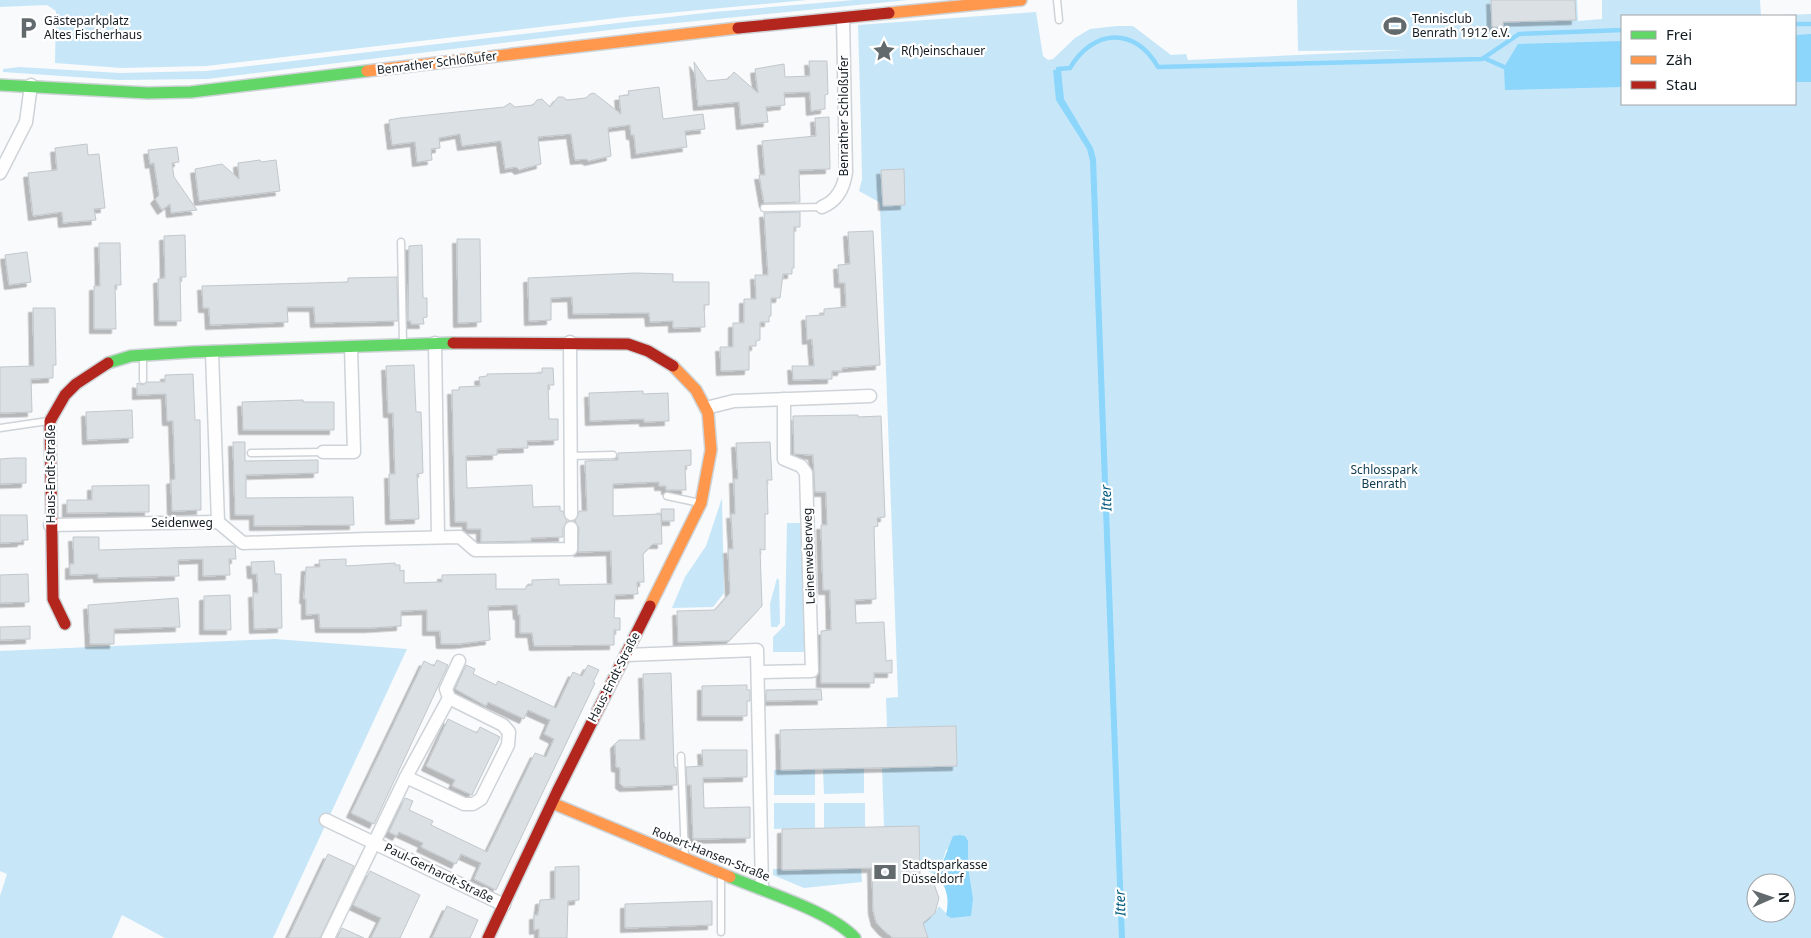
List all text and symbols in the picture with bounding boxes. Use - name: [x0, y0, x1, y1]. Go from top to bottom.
- place label: Tennisclub Benrath 1912 e.V.: [1412, 10, 1510, 41]
- place label: Gästeparkplatz Altes Fischerhaus: [44, 12, 142, 43]
- sports icon: Tennisclub Benrath 1912 e.V.: [1382, 13, 1408, 39]
- parking icon: Gästeparkplatz Altes Fischerhaus: [15, 15, 41, 41]
- legend: [1621, 15, 1796, 105]
- text: Frei: [1666, 24, 1692, 44]
- place icon: R(h)einschauer: [871, 38, 897, 64]
- place label: R(h)einschauer: [901, 42, 985, 59]
- street label: Benrather Schloßufer: [376, 47, 498, 78]
- text: Zäh: [1666, 49, 1692, 69]
- street label: Benrather Schloßufer: [835, 55, 852, 177]
- text: Stau: [1666, 74, 1697, 94]
- street label: Haus-Endt-Straße: [42, 424, 59, 524]
- park label: Schlosspark Benrath: [1350, 461, 1418, 492]
- water label: Itter: [1096, 484, 1115, 513]
- street label: Leinenweberweg: [798, 507, 819, 605]
- street label: Seidenweg: [151, 514, 213, 531]
- street label: Haus-Endt-Straße: [584, 629, 644, 725]
- street label: Robert-Hansen-Straße: [650, 822, 773, 885]
- street label: Paul-Gerhardt-Straße: [382, 839, 497, 907]
- place label: Stadtsparkasse Düsseldorf: [902, 856, 988, 887]
- bank icon: Stadtsparkasse Düsseldorf: [872, 859, 898, 885]
- north arrow: [1746, 873, 1796, 923]
- water label: Itter: [1110, 889, 1129, 918]
- text: N: [1775, 892, 1794, 904]

